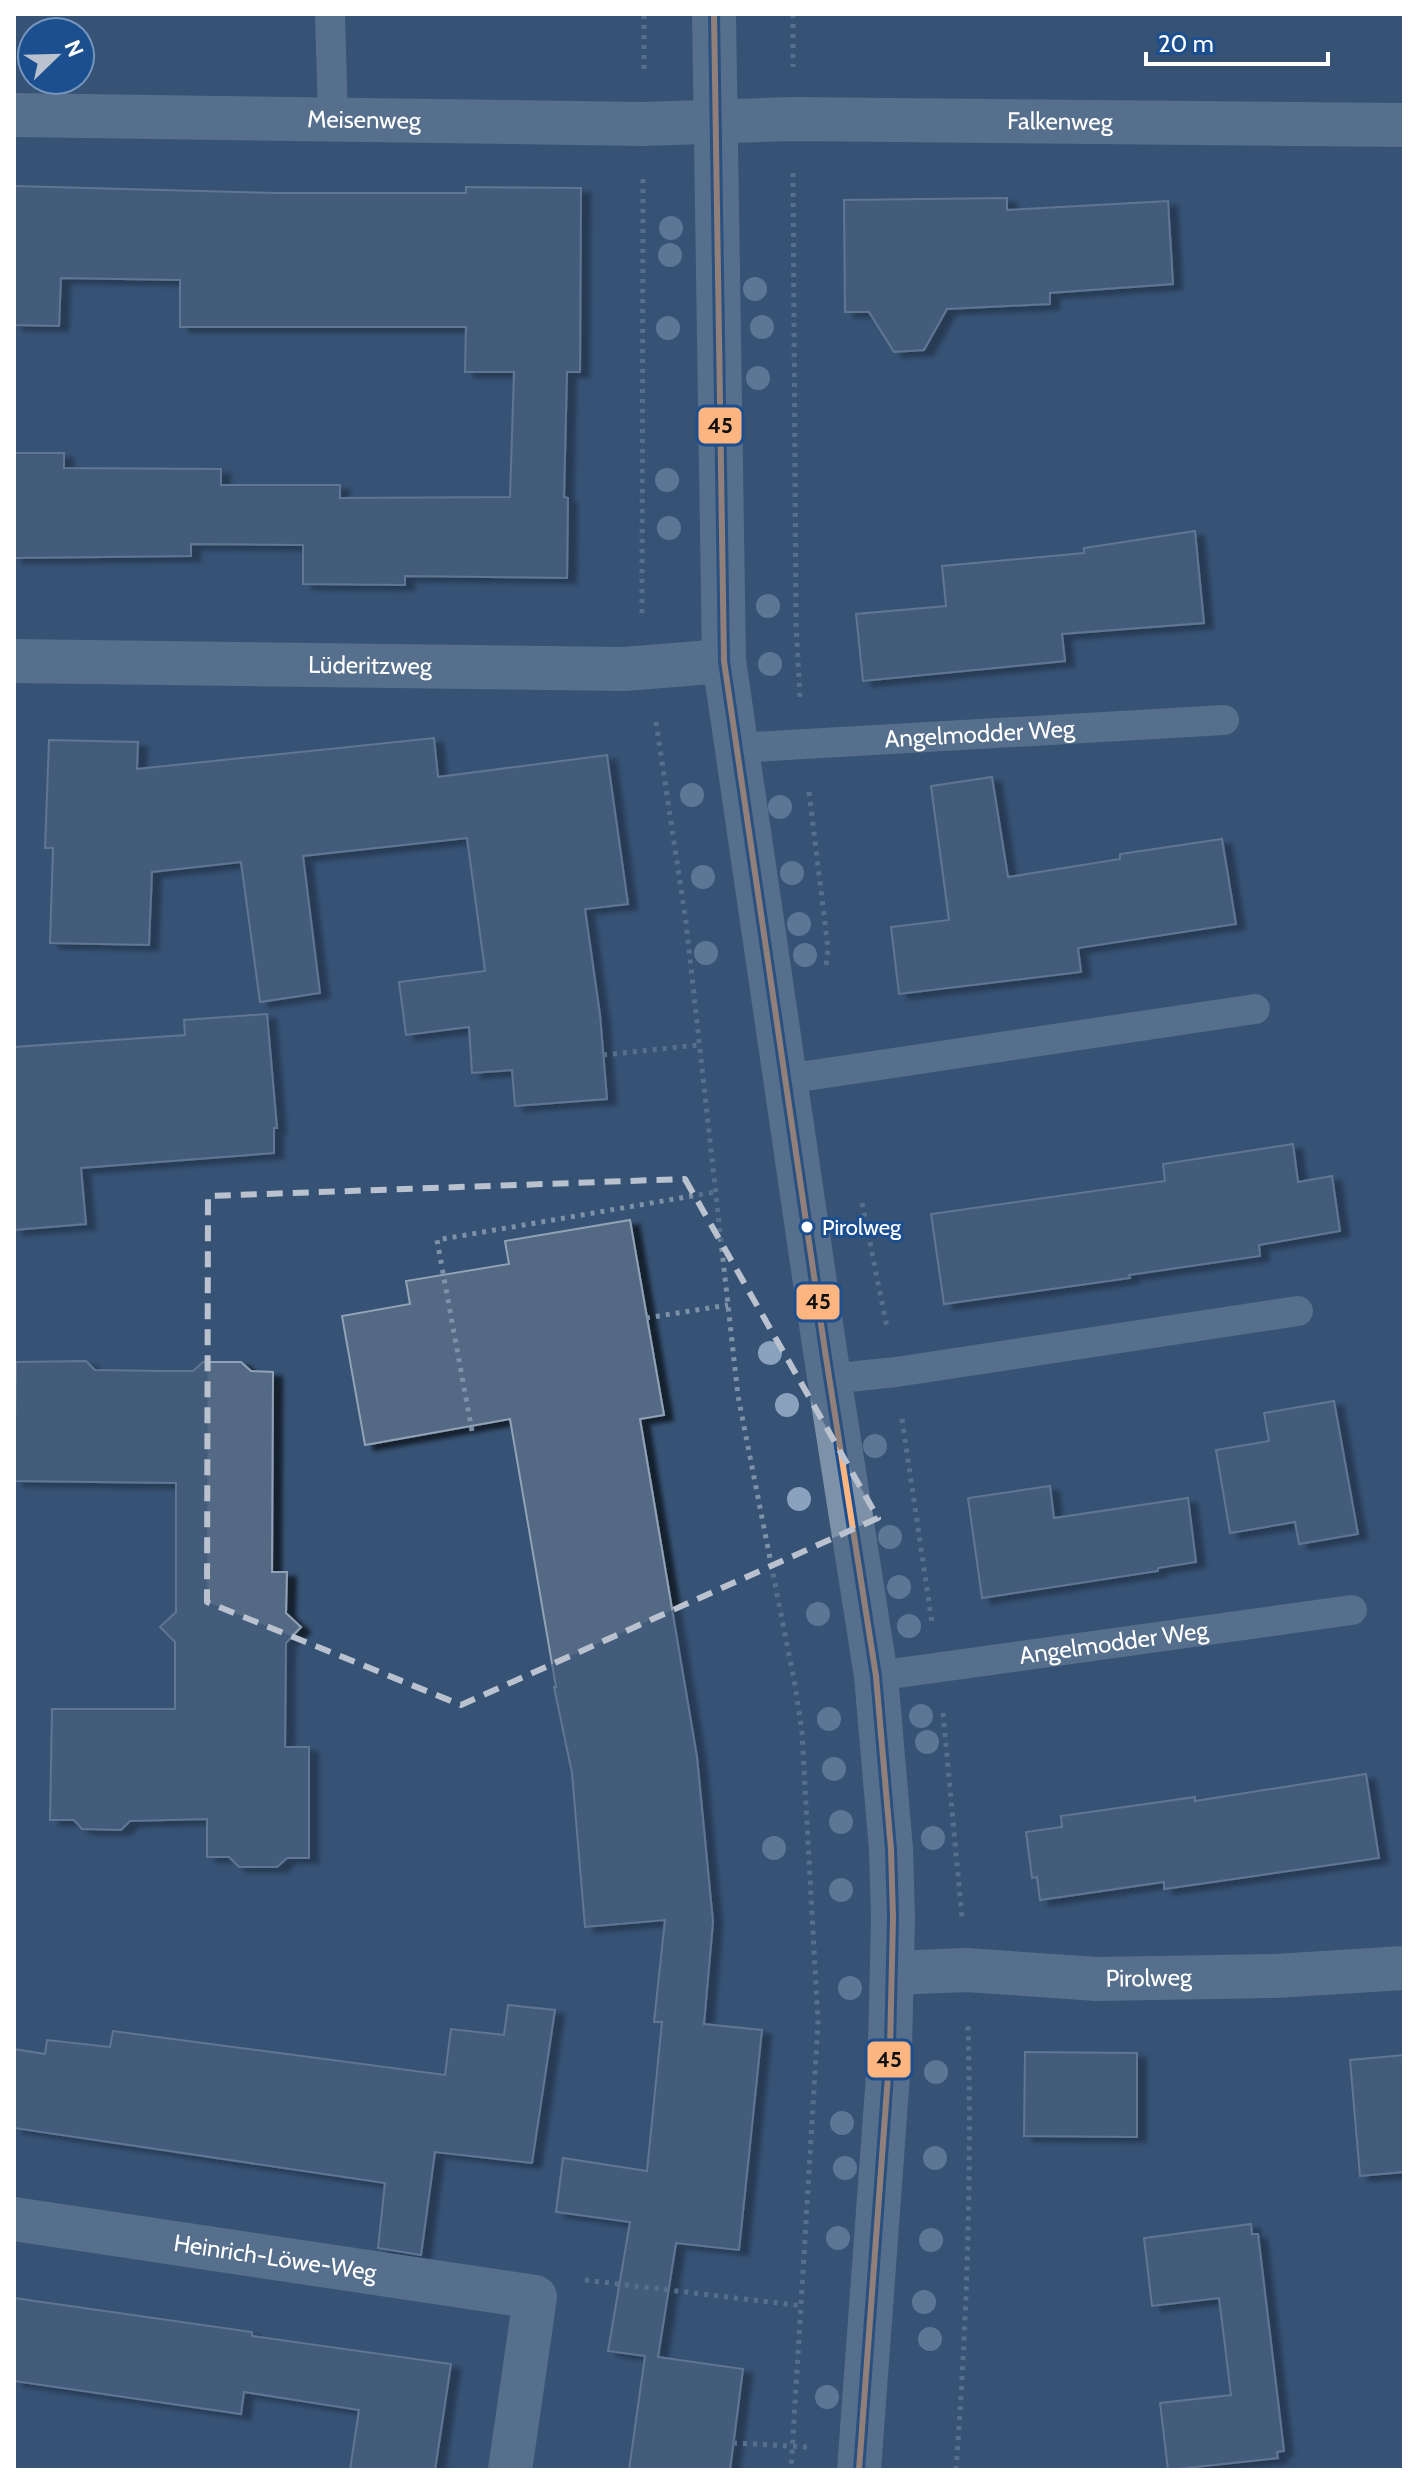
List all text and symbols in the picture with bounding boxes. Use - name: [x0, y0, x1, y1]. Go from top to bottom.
- north arrow: [16, 16, 96, 96]
- scale bar: [1146, 16, 1328, 66]
- text: 20 m: [1158, 29, 1214, 58]
- text: N: [58, 36, 89, 61]
- street label: Meisenweg: [307, 104, 422, 135]
- street label: Falkenweg: [1007, 106, 1114, 136]
- line badge: 45: [697, 406, 743, 445]
- text: 45: [707, 412, 733, 439]
- street label: Lüderitzweg: [308, 650, 433, 680]
- street label: Angelmodder Weg: [884, 714, 1076, 753]
- place label: Pirolweg: [822, 1214, 902, 1241]
- marker: Pirolweg: [799, 1219, 815, 1235]
- line badge: 45: [795, 1283, 841, 1321]
- text: 45: [805, 1288, 831, 1315]
- street label: Angelmodder Weg: [1017, 1615, 1211, 1670]
- street label: Pirolweg: [1105, 1962, 1193, 1993]
- line badge: 45: [866, 2040, 912, 2079]
- text: 45: [876, 2046, 902, 2073]
- street label: Heinrich-Löwe-Weg: [172, 2228, 380, 2287]

